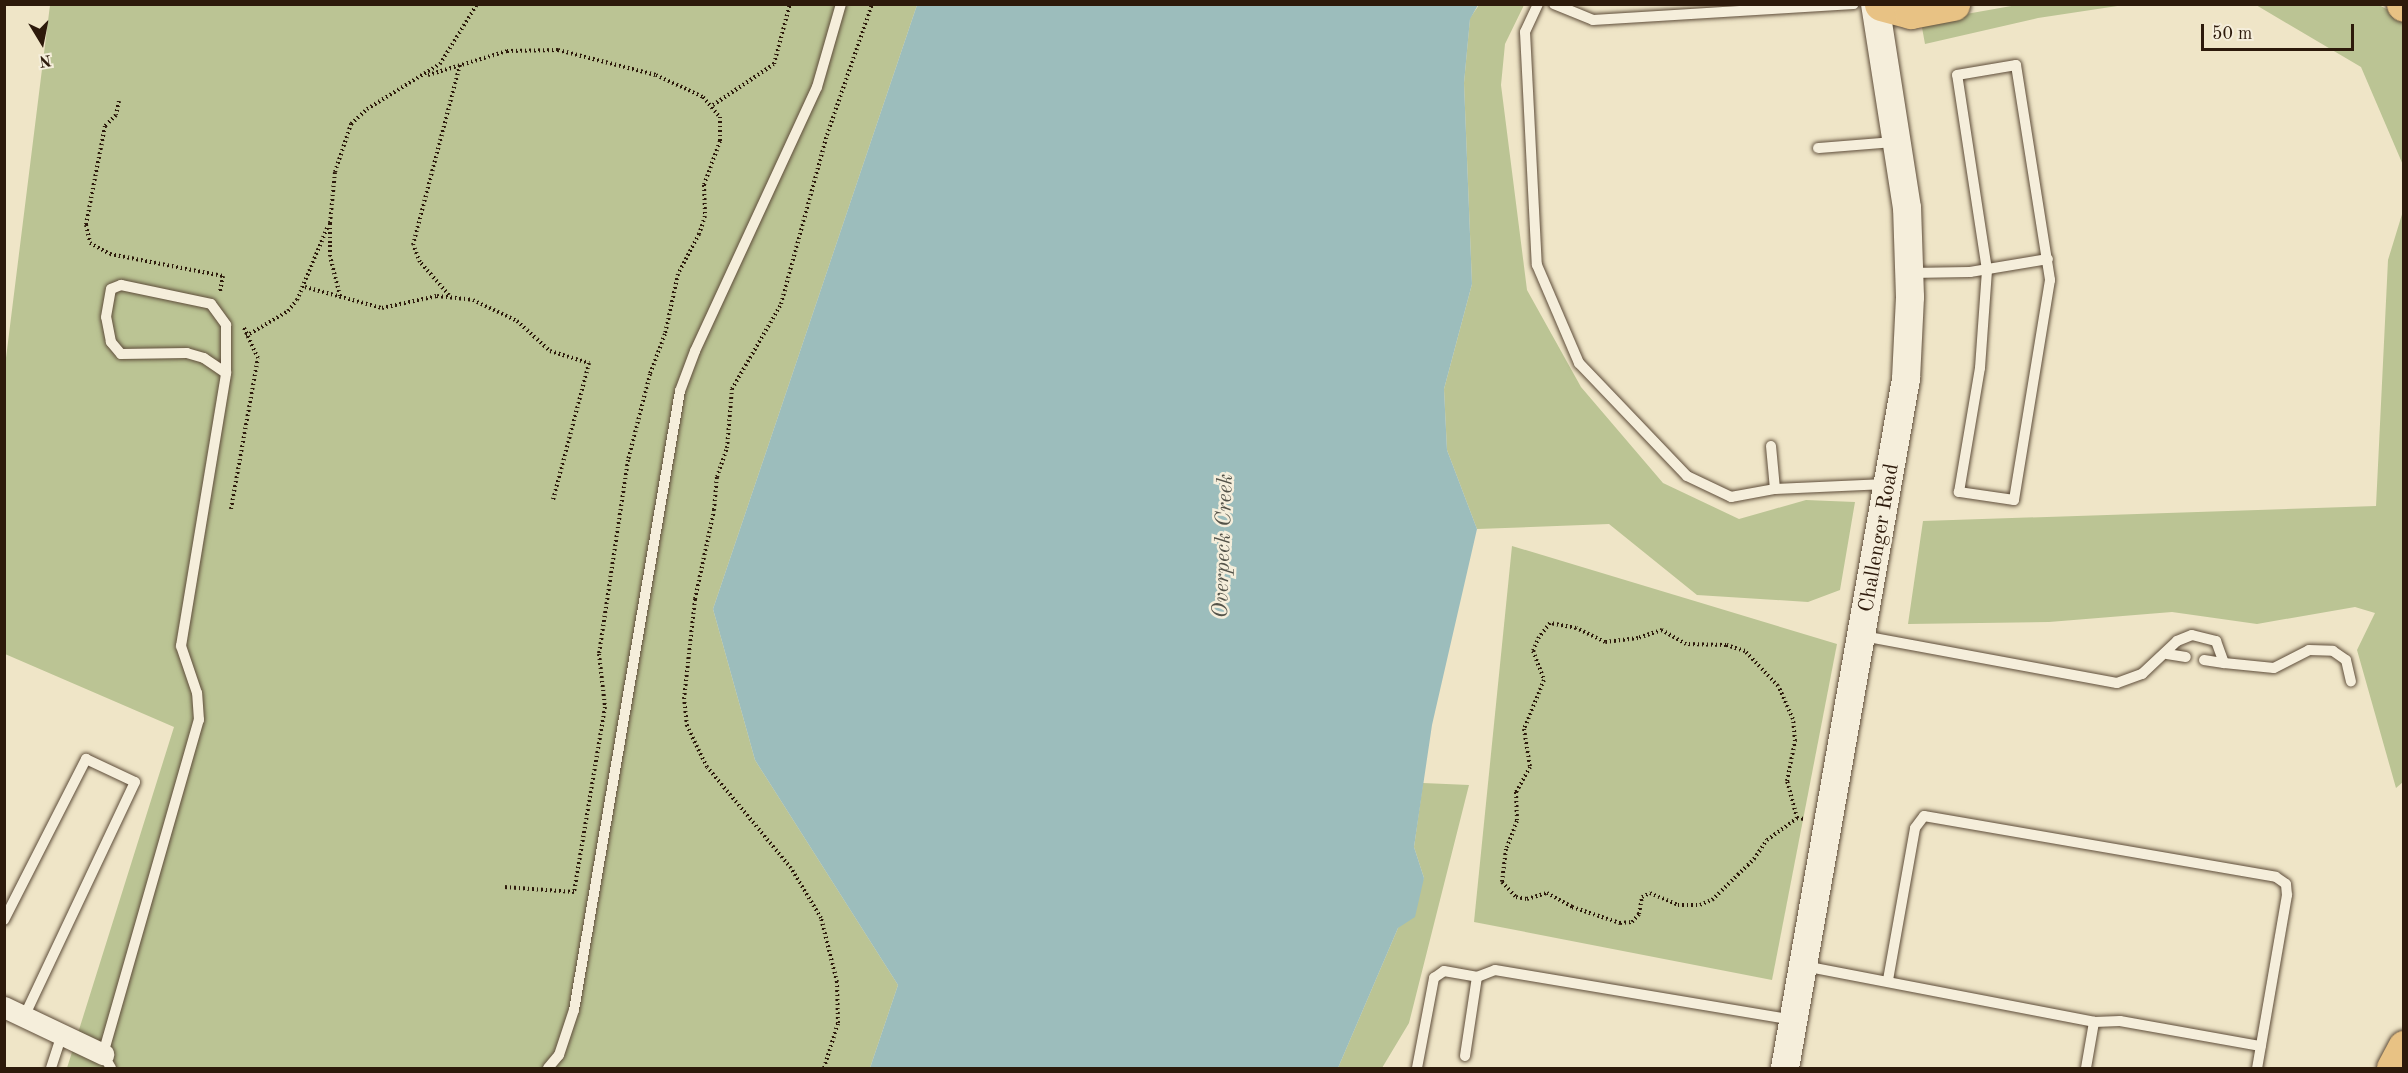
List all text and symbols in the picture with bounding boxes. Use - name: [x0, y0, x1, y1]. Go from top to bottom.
- north arrow: [12, 12, 72, 72]
- scale bar: [2204, 12, 2357, 50]
- text: 50 m: [2212, 25, 2252, 43]
- text: N: [38, 51, 53, 69]
- street label: Challenger Road: [1855, 462, 1905, 614]
- water label: Overpeck Creek: [1208, 473, 1240, 619]

